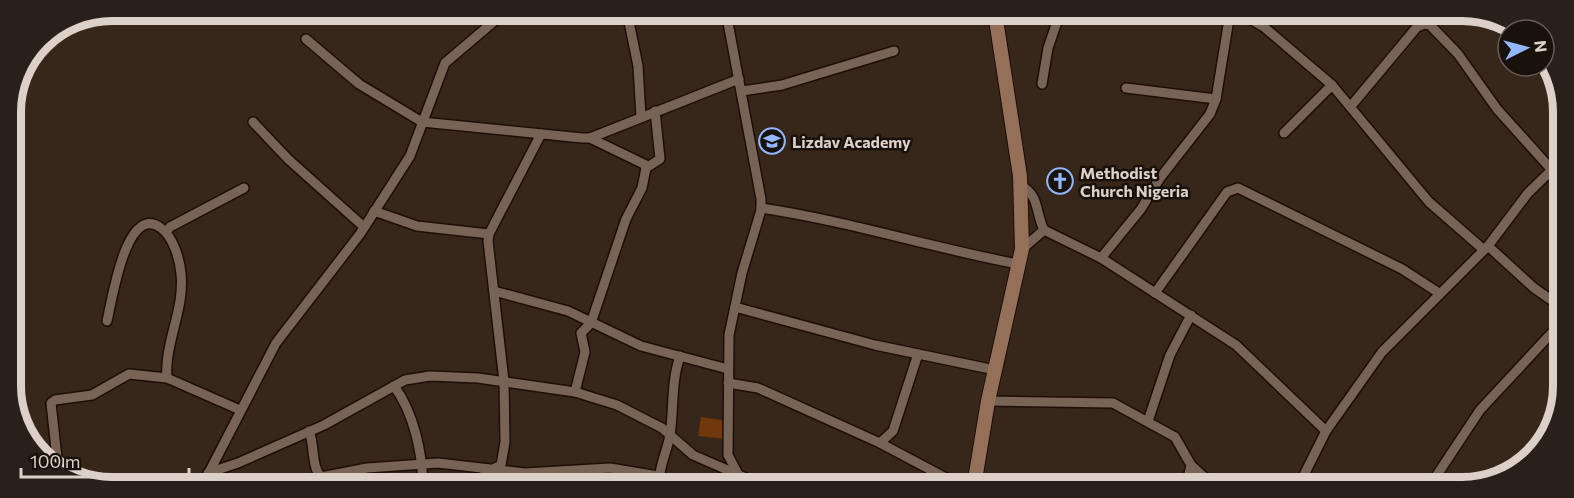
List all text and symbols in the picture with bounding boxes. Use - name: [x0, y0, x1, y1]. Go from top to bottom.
- north arrow: [1496, 18, 1556, 78]
- text: N: [1531, 39, 1551, 53]
- school or university icon: Lizdav Academy: [757, 126, 787, 156]
- place label: Lizdav Academy: [792, 132, 911, 151]
- place label: Methodist Church Nigeria: [1080, 163, 1189, 200]
- church icon: Methodist Church Nigeria: [1045, 166, 1075, 196]
- scale bar: [21, 441, 189, 479]
- text: 100 m: [30, 450, 80, 472]

